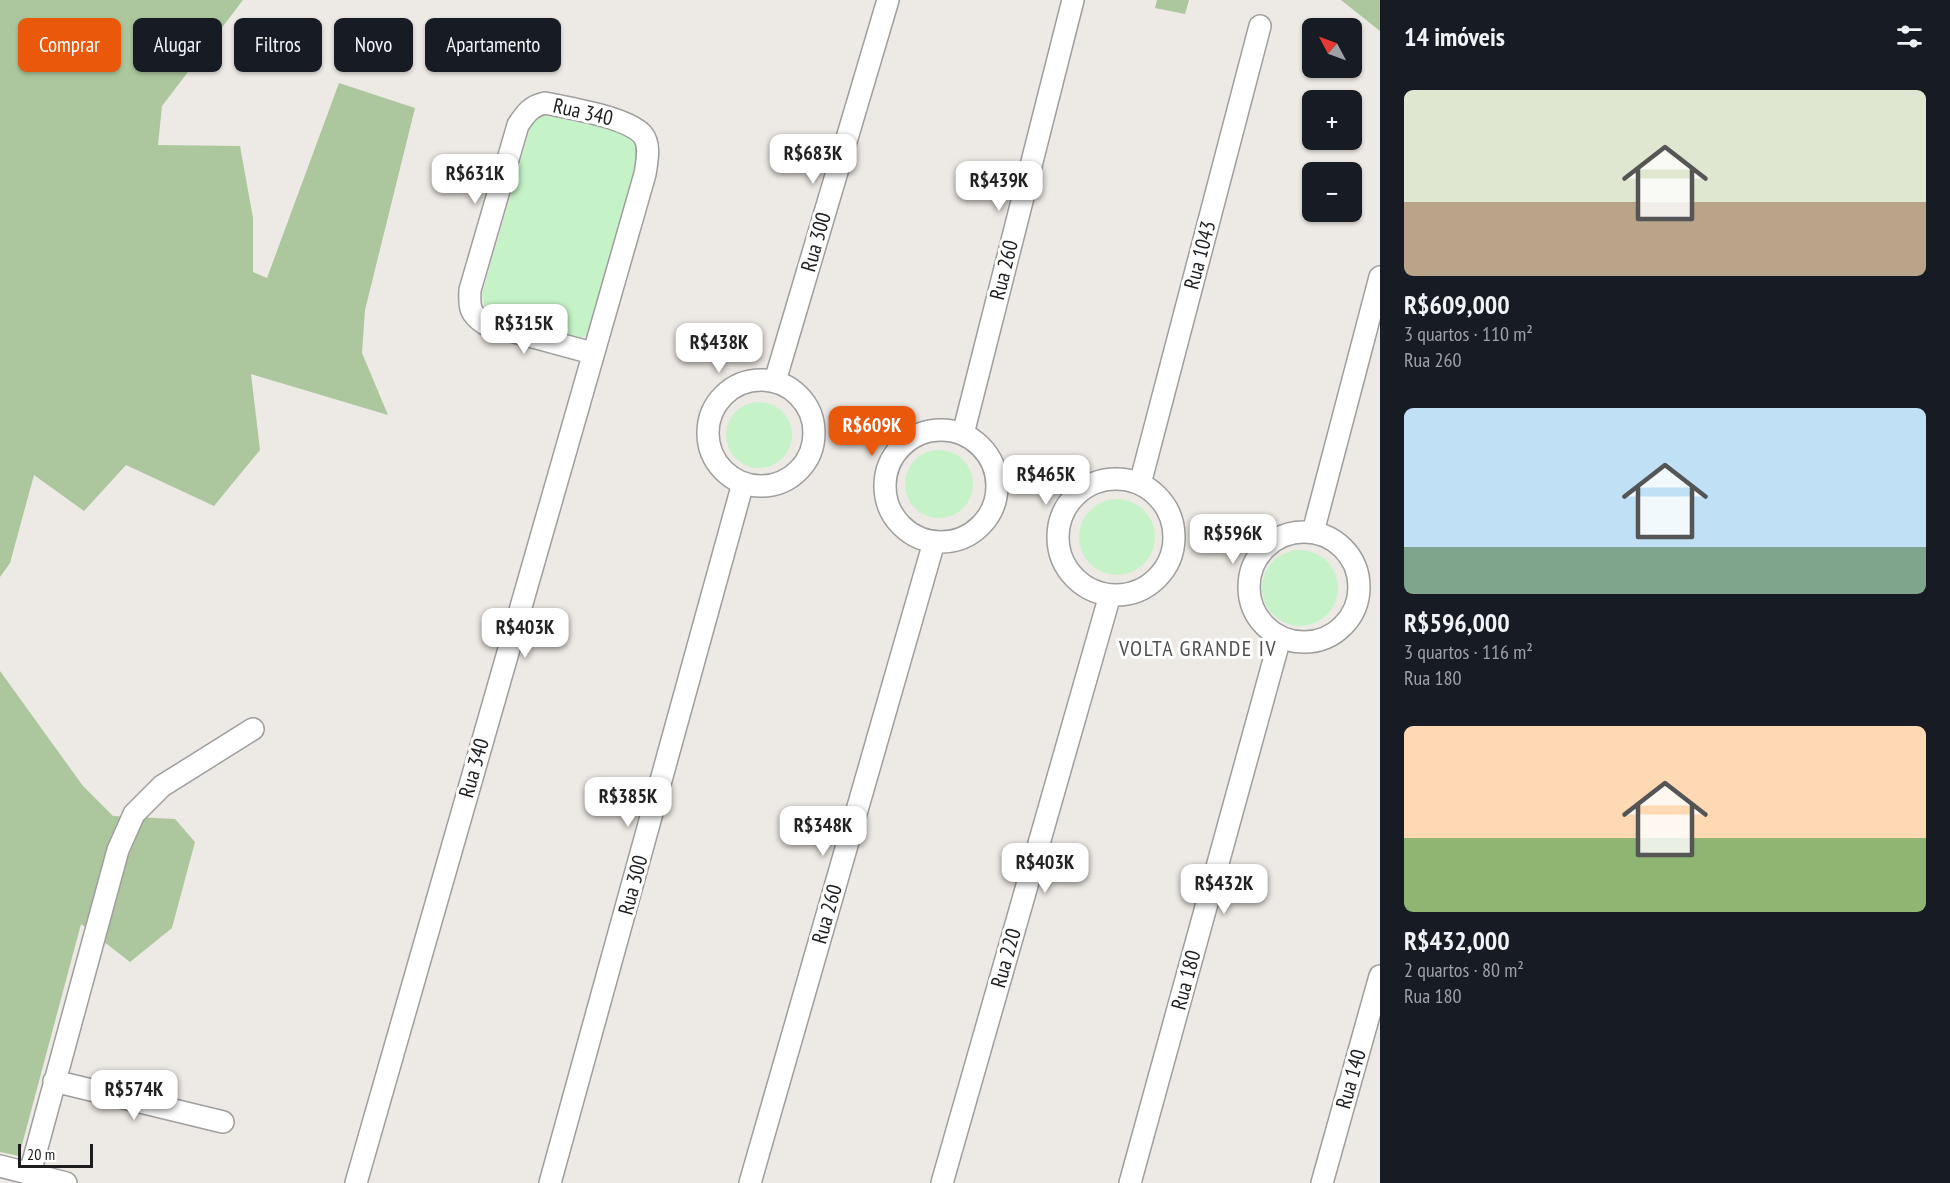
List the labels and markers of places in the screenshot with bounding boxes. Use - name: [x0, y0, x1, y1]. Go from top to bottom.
- pin: R$683K: [764, 134, 862, 185]
- pin: R$631K: [426, 154, 524, 205]
- pin: R$439K: [950, 161, 1048, 212]
- pin: R$315K: [475, 304, 573, 355]
- pin: R$438K: [670, 323, 768, 374]
- pin: R$609K: [823, 406, 921, 457]
- pin: R$465K: [997, 455, 1095, 506]
- pin: R$596K: [1184, 514, 1282, 565]
- pin: R$403K: [476, 608, 574, 659]
- pin: R$385K: [579, 777, 677, 828]
- pin: R$348K: [774, 806, 872, 857]
- pin: R$403K: [996, 843, 1094, 894]
- pin: R$432K: [1175, 864, 1273, 915]
- pin: R$574K: [85, 1070, 183, 1121]

